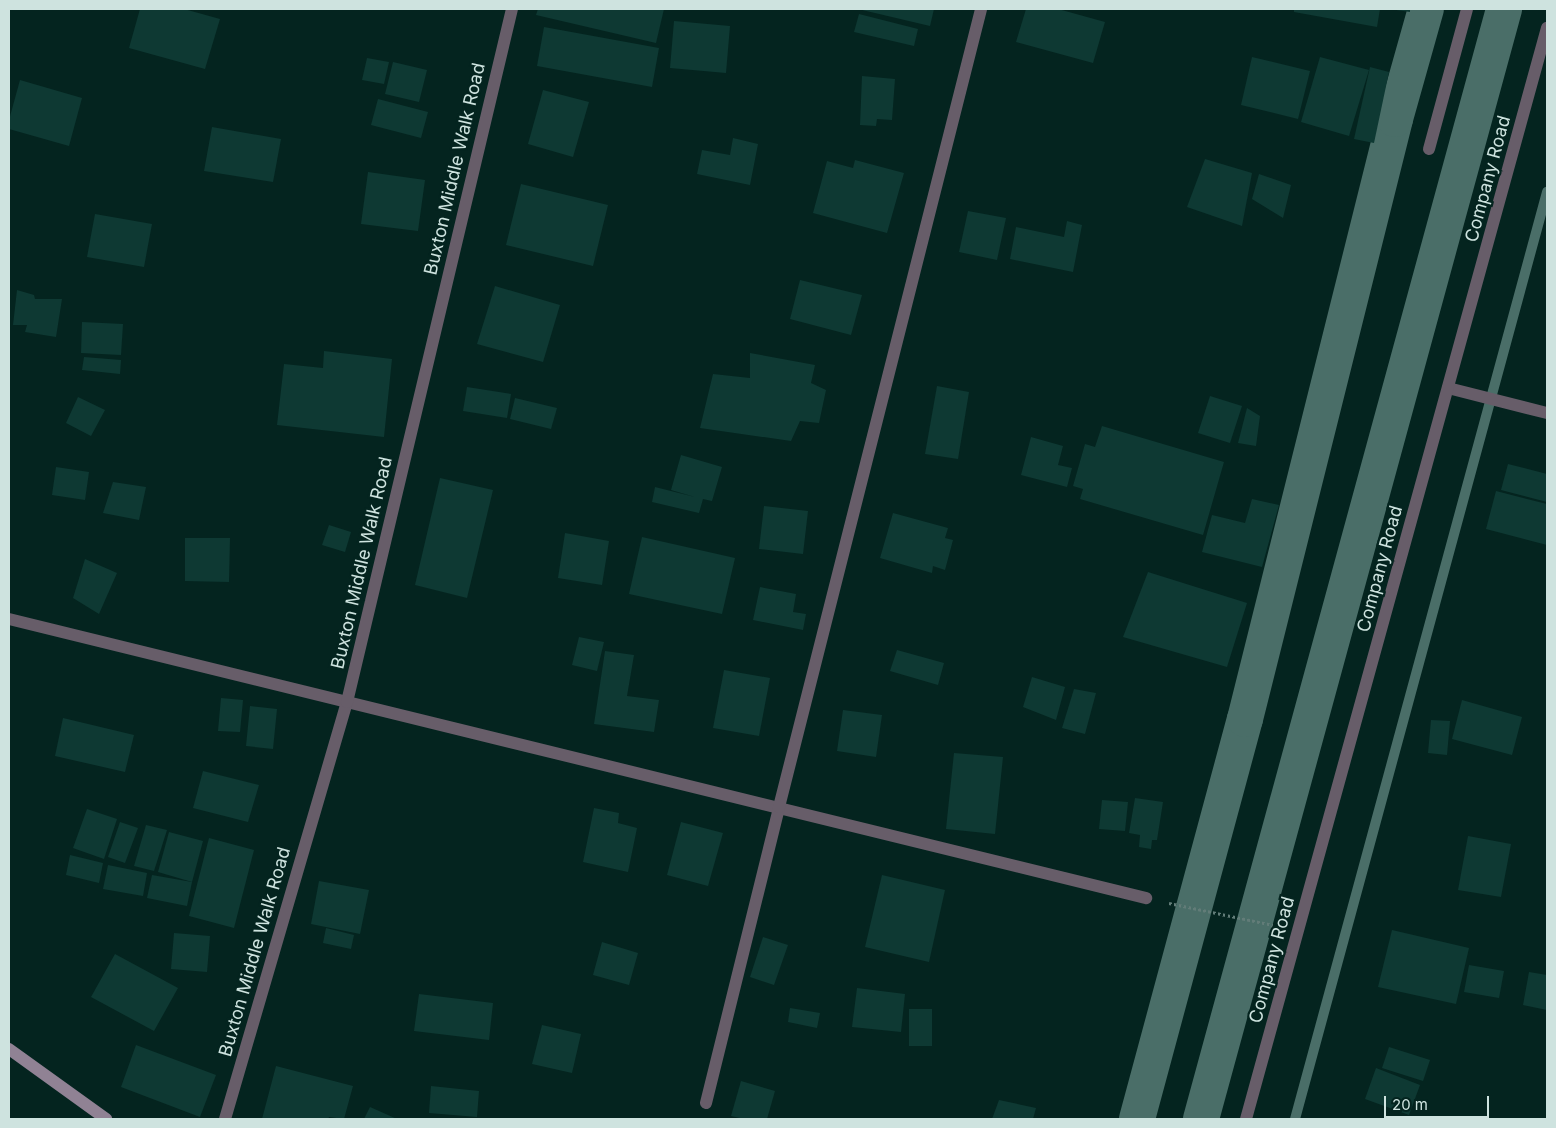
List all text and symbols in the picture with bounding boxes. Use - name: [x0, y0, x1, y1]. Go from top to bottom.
- street label: Buxton Middle Walk Road: [420, 61, 490, 277]
- street label: Company Road: [1461, 113, 1515, 245]
- street label: Buxton Middle Walk Road: [327, 455, 397, 671]
- street label: Company Road: [1353, 503, 1407, 635]
- street label: Buxton Middle Walk Road: [215, 845, 295, 1059]
- street label: Company Road: [1245, 894, 1299, 1026]
- scale bar: [1386, 1086, 1491, 1118]
- text: 20 m: [1392, 1095, 1428, 1114]

